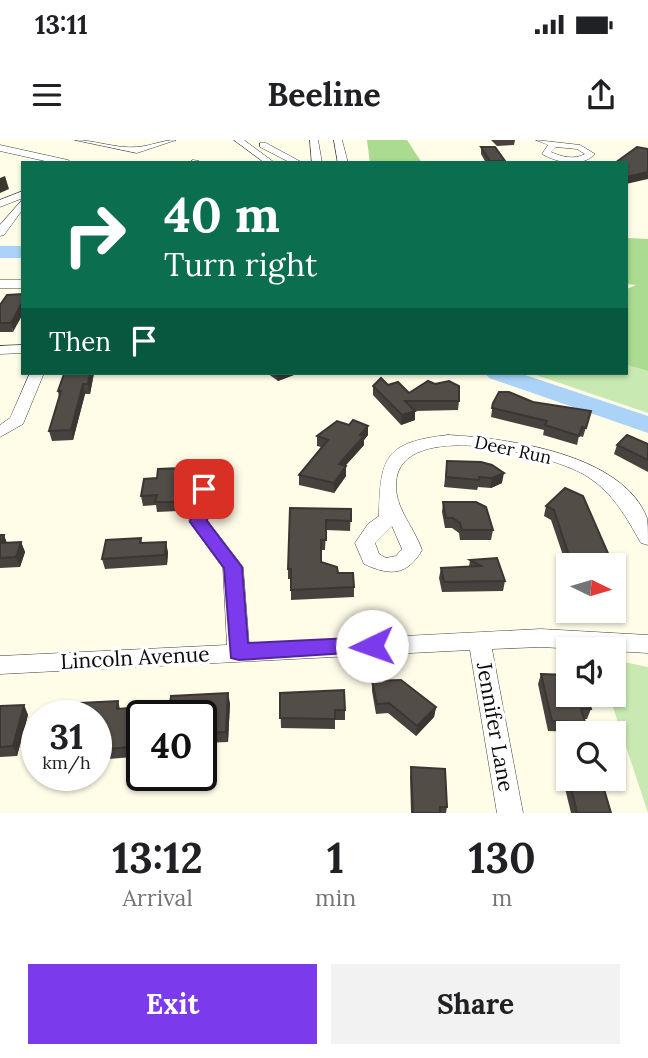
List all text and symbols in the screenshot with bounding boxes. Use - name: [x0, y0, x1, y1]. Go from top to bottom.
- text: 13:11: [35, 8, 88, 41]
- text: Beeline: [267, 74, 381, 115]
- icon: menu: [28, 76, 66, 114]
- icon: share: [582, 76, 620, 114]
- text: 40 m: [164, 183, 280, 245]
- icon: right: [49, 189, 140, 280]
- text: Turn right: [164, 244, 317, 285]
- icon: arrive: [125, 322, 163, 360]
- text: Then: [49, 325, 111, 358]
- street label: Deer Run: [472, 430, 554, 469]
- pin: [174, 459, 234, 519]
- icon: arrive: [185, 470, 223, 508]
- north arrow: [556, 553, 626, 623]
- map controls: [556, 553, 626, 791]
- position arrow: [335, 609, 409, 683]
- button: sound: [556, 637, 626, 707]
- street label: Lincoln Avenue: [60, 640, 210, 675]
- street label: Jennifer Lane: [471, 659, 520, 794]
- speed limit sign: 40: [126, 700, 217, 791]
- text: 31: [50, 714, 83, 759]
- button: search: [556, 721, 626, 791]
- text: km/h: [42, 751, 91, 774]
- text: 13:12: [112, 831, 203, 885]
- text: 1: [327, 831, 344, 885]
- text: 130: [468, 831, 536, 885]
- text: Arrival: [122, 883, 193, 912]
- text: min: [315, 883, 356, 912]
- text: m: [492, 883, 512, 912]
- button: Exit: [28, 964, 317, 1044]
- button: Share: [331, 964, 620, 1044]

